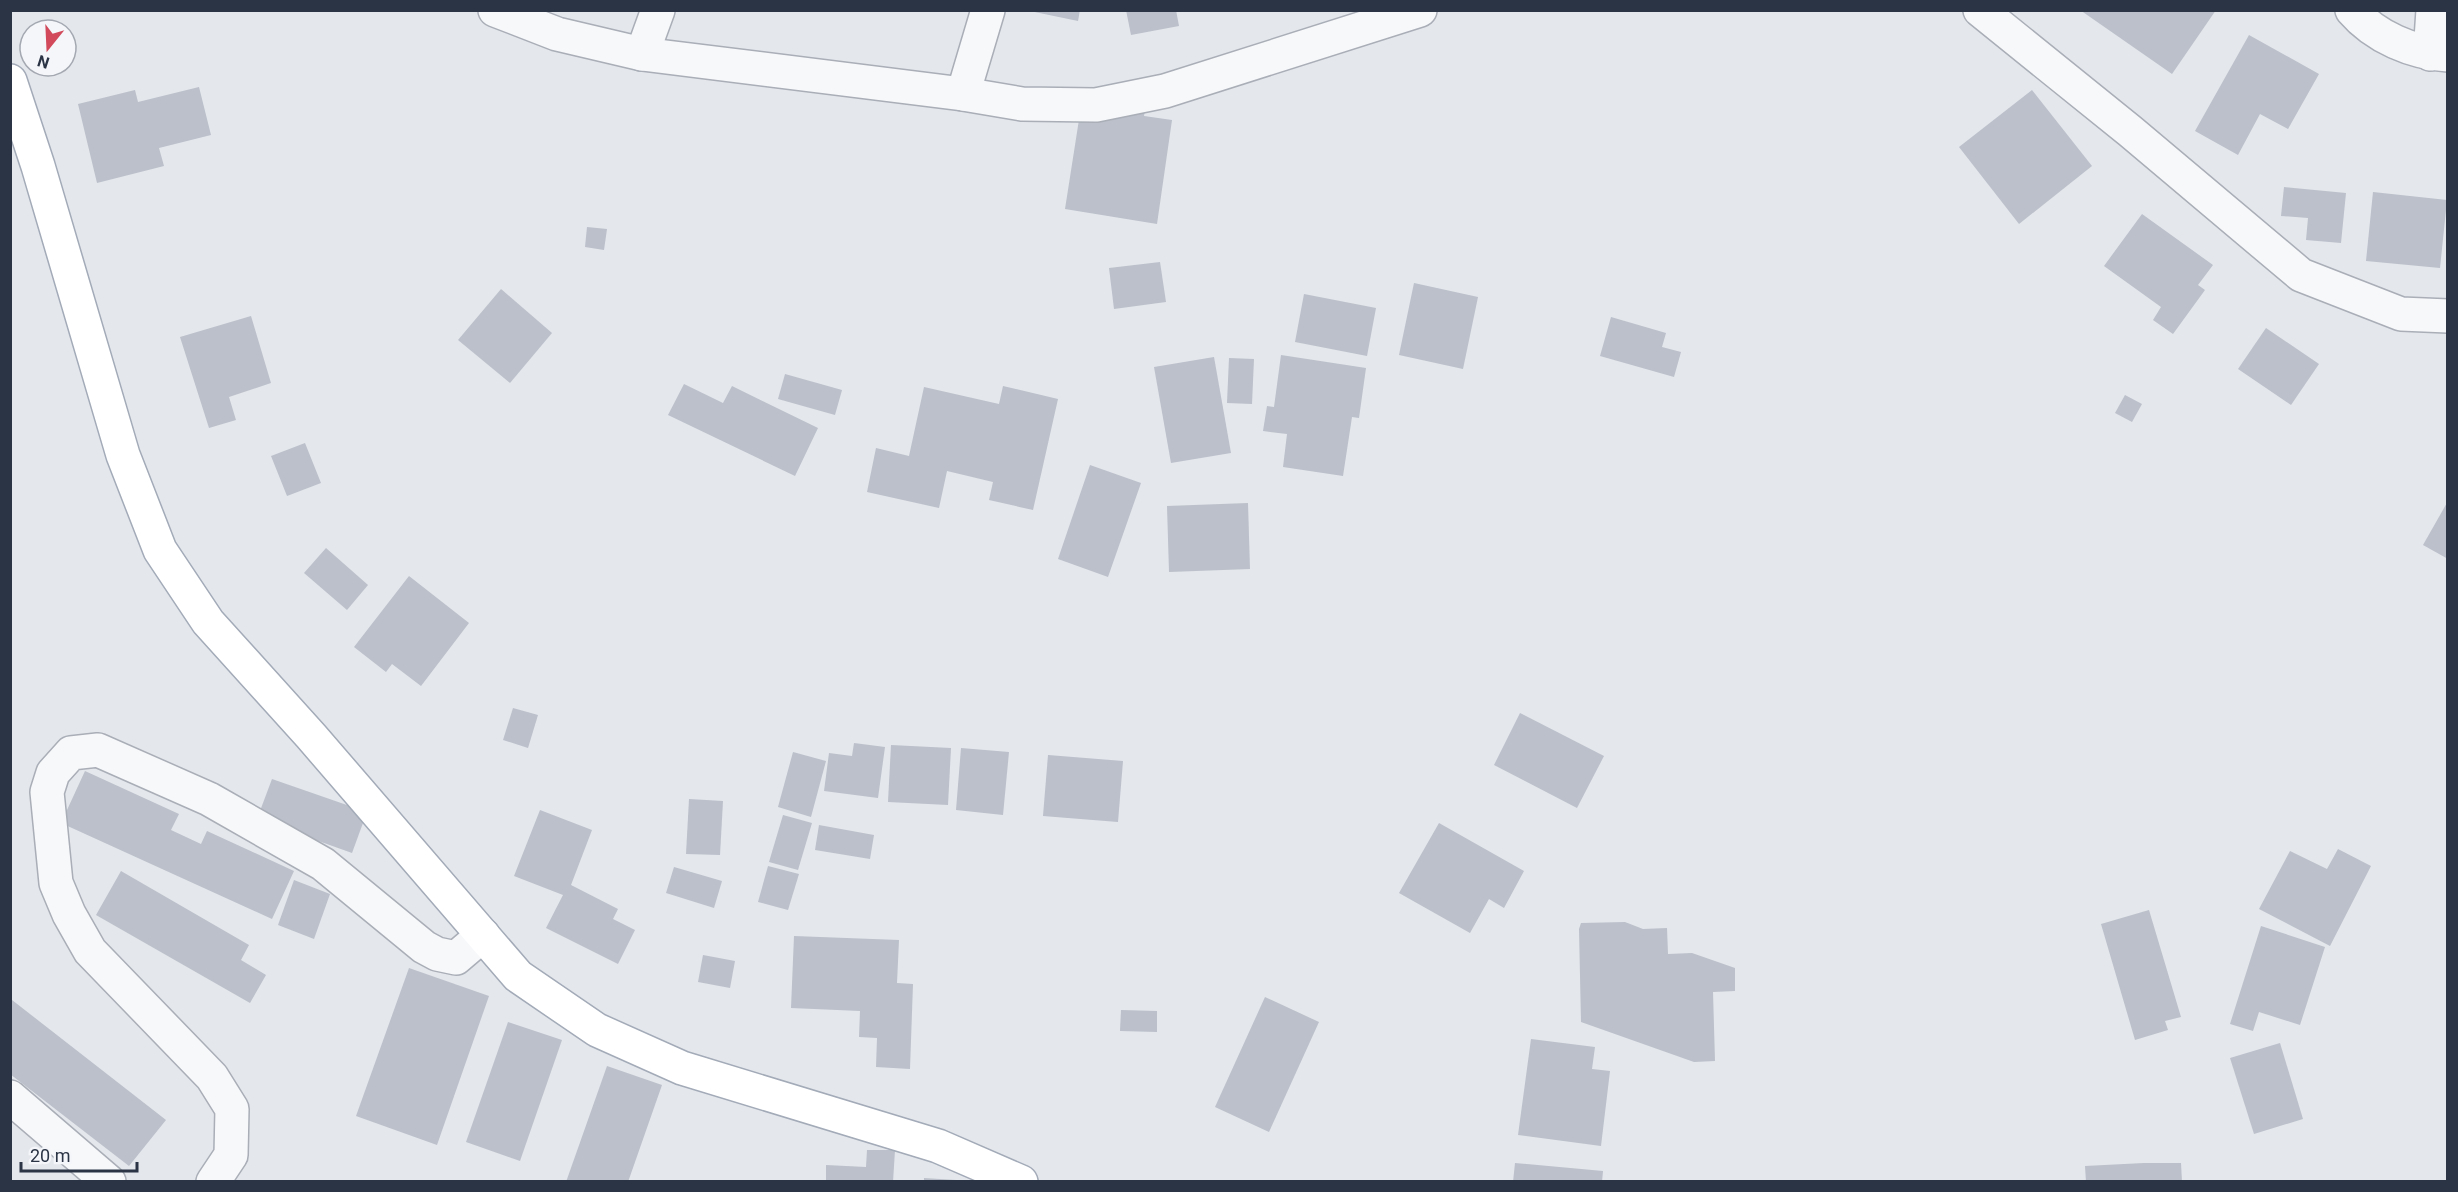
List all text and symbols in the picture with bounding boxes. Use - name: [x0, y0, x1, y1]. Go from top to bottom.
- north arrow: [18, 18, 78, 78]
- text: N: [35, 51, 52, 73]
- scale bar: [21, 1135, 136, 1173]
- text: 20 m: [30, 1145, 70, 1166]

